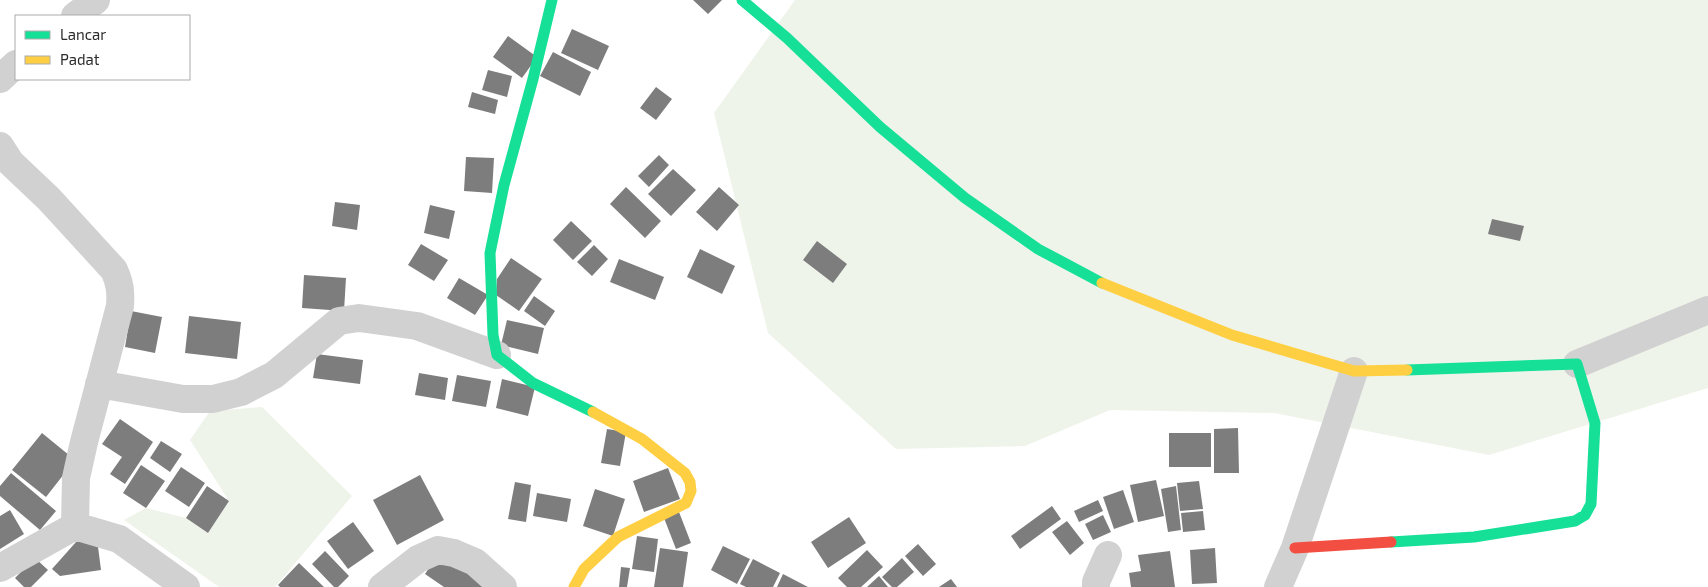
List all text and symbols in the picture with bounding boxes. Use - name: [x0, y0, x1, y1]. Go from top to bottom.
- legend: [15, 15, 190, 80]
- text: Lancar: [60, 25, 106, 43]
- text: Padat: [60, 50, 100, 68]

